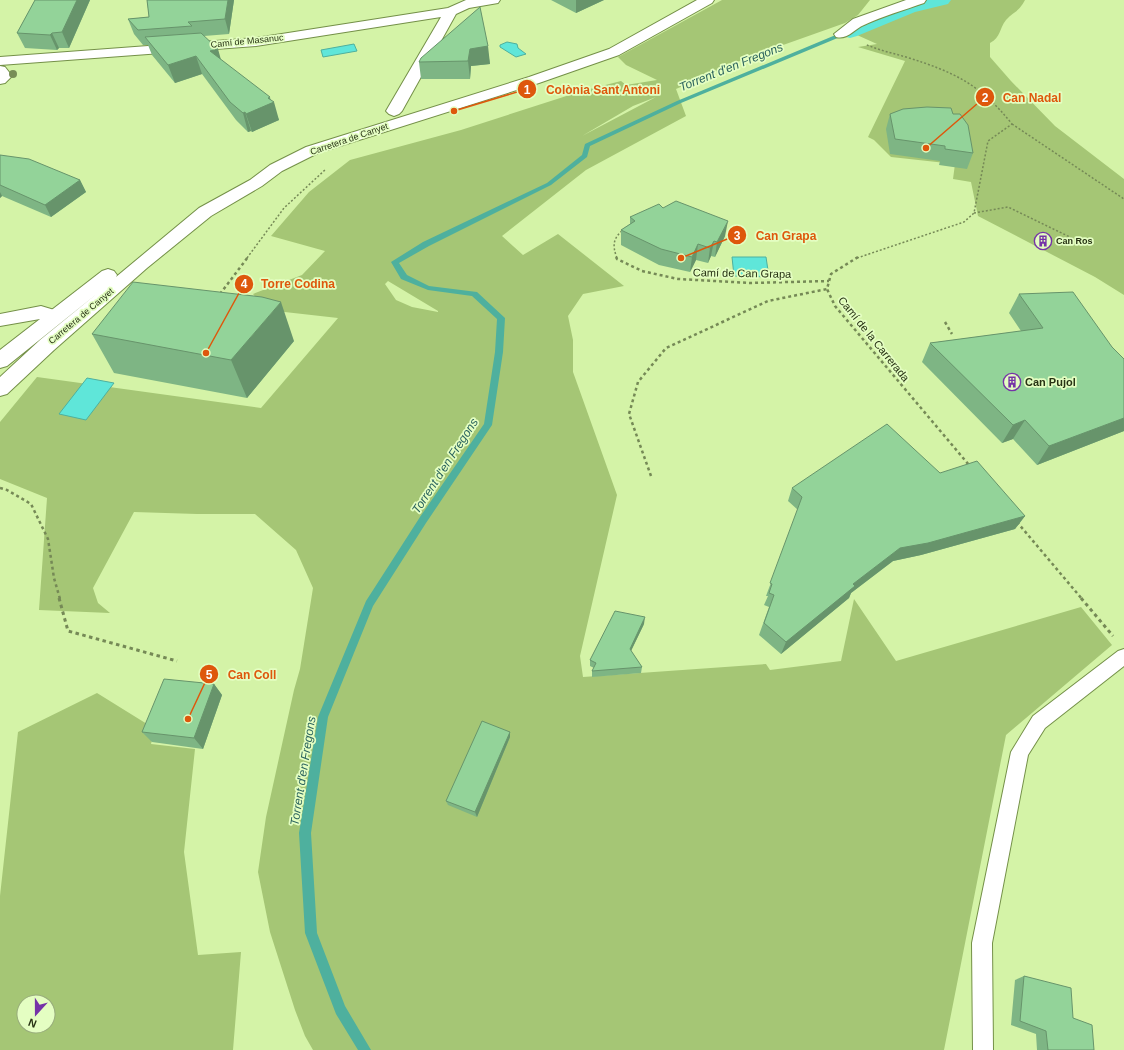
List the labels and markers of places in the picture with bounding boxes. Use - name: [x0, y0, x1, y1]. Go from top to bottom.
- callout: Colònia Sant Antoni: [517, 77, 668, 101]
- callout: Can Nadal: [975, 85, 1070, 109]
- callout: Can Grapa: [727, 223, 824, 247]
- building icon: Can Ros: [1033, 231, 1053, 251]
- place label: Can Ros: [1056, 236, 1093, 246]
- callout: Torre Codina: [234, 272, 343, 296]
- building icon: Can Pujol: [1002, 372, 1022, 392]
- place label: Can Pujol: [1025, 376, 1076, 388]
- callout: Can Coll: [199, 662, 284, 686]

